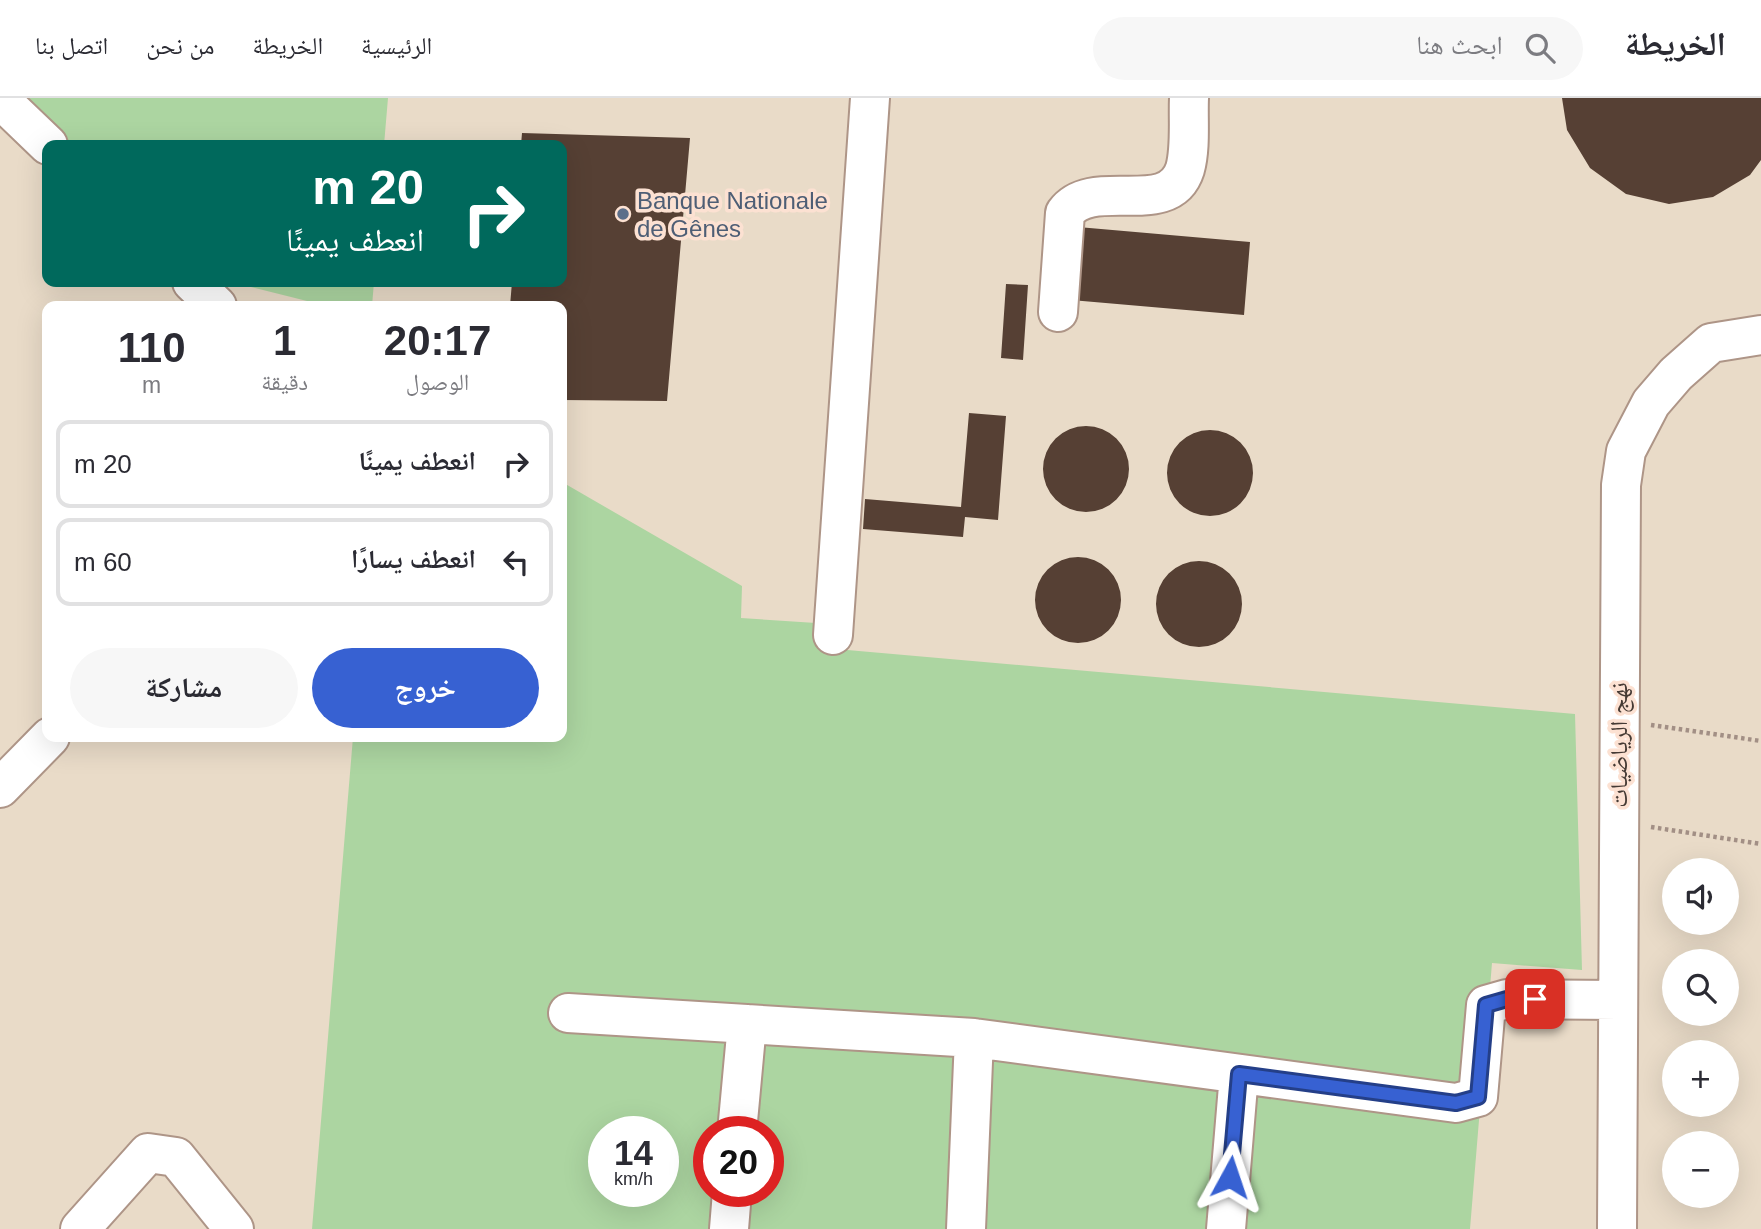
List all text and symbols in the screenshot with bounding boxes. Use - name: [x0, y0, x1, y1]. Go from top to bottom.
- search box: [1093, 17, 1583, 80]
- text: الخريطة: [1625, 25, 1726, 62]
- icon: search: [1521, 29, 1559, 67]
- text: ابحث هنا: [1416, 30, 1503, 60]
- text: اتصل بنا: [35, 32, 108, 59]
- text: من نحن: [146, 32, 214, 59]
- text: الخريطة: [252, 32, 323, 59]
- text: الرئيسية: [361, 32, 432, 59]
- text: 20 m: [312, 160, 424, 214]
- icon: right: [448, 168, 539, 259]
- place label: Banque Nationale de Gênes: [637, 187, 828, 242]
- marker: Banque Nationale de Gênes: [615, 206, 631, 222]
- text: انعطف يمينًا: [286, 222, 424, 258]
- text: 1: [273, 317, 296, 364]
- text: 20:17: [384, 317, 491, 364]
- text: 110: [118, 324, 186, 371]
- text: دقيقة: [261, 369, 308, 395]
- text: الوصول: [406, 369, 469, 395]
- text: m: [142, 372, 161, 398]
- icon: right: [497, 445, 535, 483]
- text: انعطف يمينًا: [359, 446, 476, 476]
- text: 20 m: [74, 449, 132, 479]
- icon: left: [497, 543, 535, 581]
- text: انعطف يسارًا: [351, 544, 476, 574]
- text: 60 m: [74, 547, 132, 577]
- button: مشاركة: [70, 648, 298, 728]
- button: خروج: [312, 648, 539, 728]
- street label: نهج الرياضيات: [1605, 682, 1634, 808]
- map controls: [1662, 858, 1739, 1208]
- button: sound: [1662, 858, 1739, 935]
- button: search: [1662, 949, 1739, 1026]
- pin: [1505, 969, 1565, 1029]
- icon: arrive: [1516, 980, 1554, 1018]
- button: +: [1662, 1040, 1739, 1117]
- speed limit sign: 20: [693, 1116, 784, 1207]
- button: −: [1662, 1131, 1739, 1208]
- text: 14: [614, 1133, 653, 1172]
- position arrow: [1193, 1140, 1267, 1214]
- text: km/h: [614, 1169, 653, 1189]

